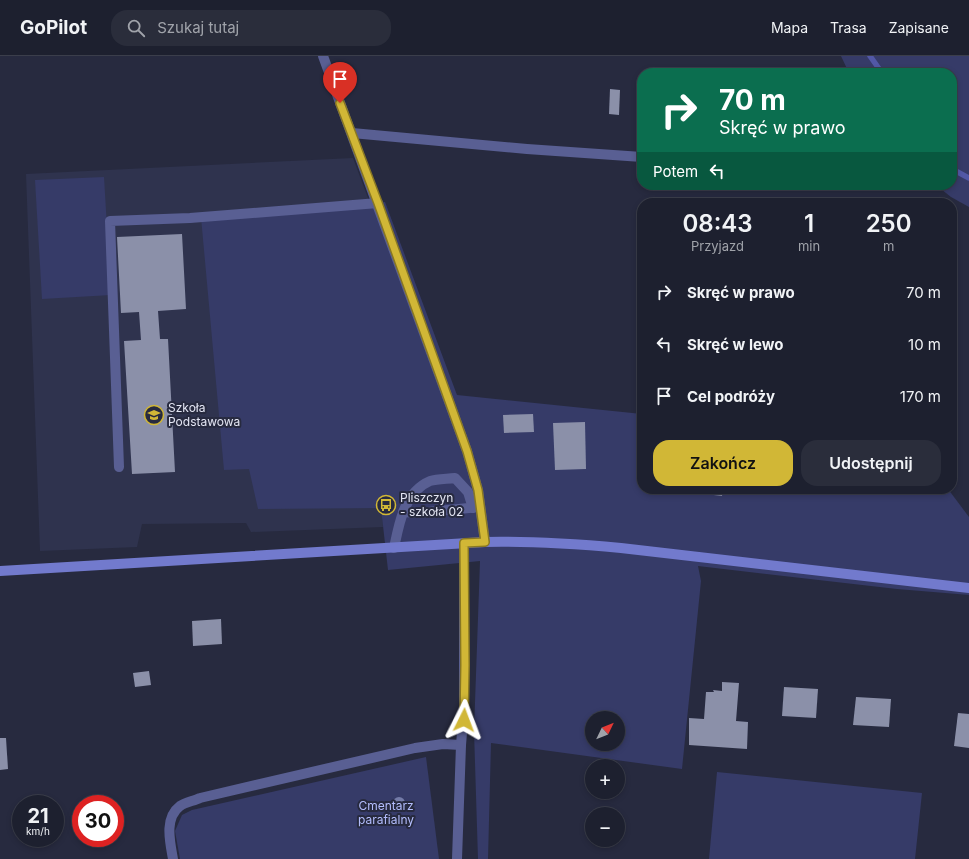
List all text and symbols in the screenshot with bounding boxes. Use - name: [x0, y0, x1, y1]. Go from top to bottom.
- search box: [111, 10, 391, 46]
- text: GoPilot: [20, 16, 87, 39]
- icon: search: [125, 17, 147, 39]
- text: Szukaj tutaj: [157, 18, 239, 37]
- text: Mapa: [771, 19, 808, 36]
- text: Trasa: [830, 19, 867, 36]
- text: Zapisane: [889, 19, 949, 36]
- pin: [323, 62, 357, 103]
- icon: arrive: [329, 68, 351, 90]
- text: 70 m: [719, 83, 786, 117]
- icon: right: [653, 84, 705, 136]
- text: Skręć w prawo: [719, 117, 846, 138]
- icon: left: [706, 160, 728, 182]
- text: Potem: [653, 162, 698, 181]
- text: 08:43: [682, 209, 753, 238]
- text: 1: [804, 209, 814, 238]
- text: 250: [866, 209, 912, 238]
- text: Przyjazd: [691, 238, 744, 254]
- text: min: [798, 238, 820, 254]
- text: m: [883, 238, 894, 254]
- icon: right: [653, 281, 675, 303]
- text: Skręć w prawo: [687, 283, 795, 302]
- text: 70 m: [906, 283, 941, 302]
- icon: left: [653, 333, 675, 355]
- text: Skręć w lewo: [687, 335, 783, 354]
- text: 10 m: [908, 335, 941, 354]
- icon: arrive: [653, 385, 675, 407]
- text: Cel podróży: [687, 387, 775, 406]
- text: 170 m: [900, 387, 941, 406]
- place label: Szkoła Podstawowa: [168, 400, 240, 429]
- school or university icon: Szkoła Podstawowa: [143, 404, 165, 426]
- button: Zakończ: [653, 440, 793, 486]
- button: Udostępnij: [801, 440, 941, 486]
- place label: Pliszczyn - szkoła 02: [400, 490, 463, 519]
- bus stop icon: Pliszczyn - szkoła 02: [375, 494, 397, 516]
- position arrow: [443, 699, 485, 741]
- north arrow: [585, 711, 625, 751]
- map controls: [585, 711, 625, 847]
- button: +: [585, 759, 625, 799]
- speed limit sign: 30: [72, 795, 124, 847]
- park label: Cmentarz parafialny: [358, 798, 414, 827]
- text: 21: [27, 804, 49, 828]
- button: −: [585, 807, 625, 847]
- text: km/h: [26, 825, 50, 837]

